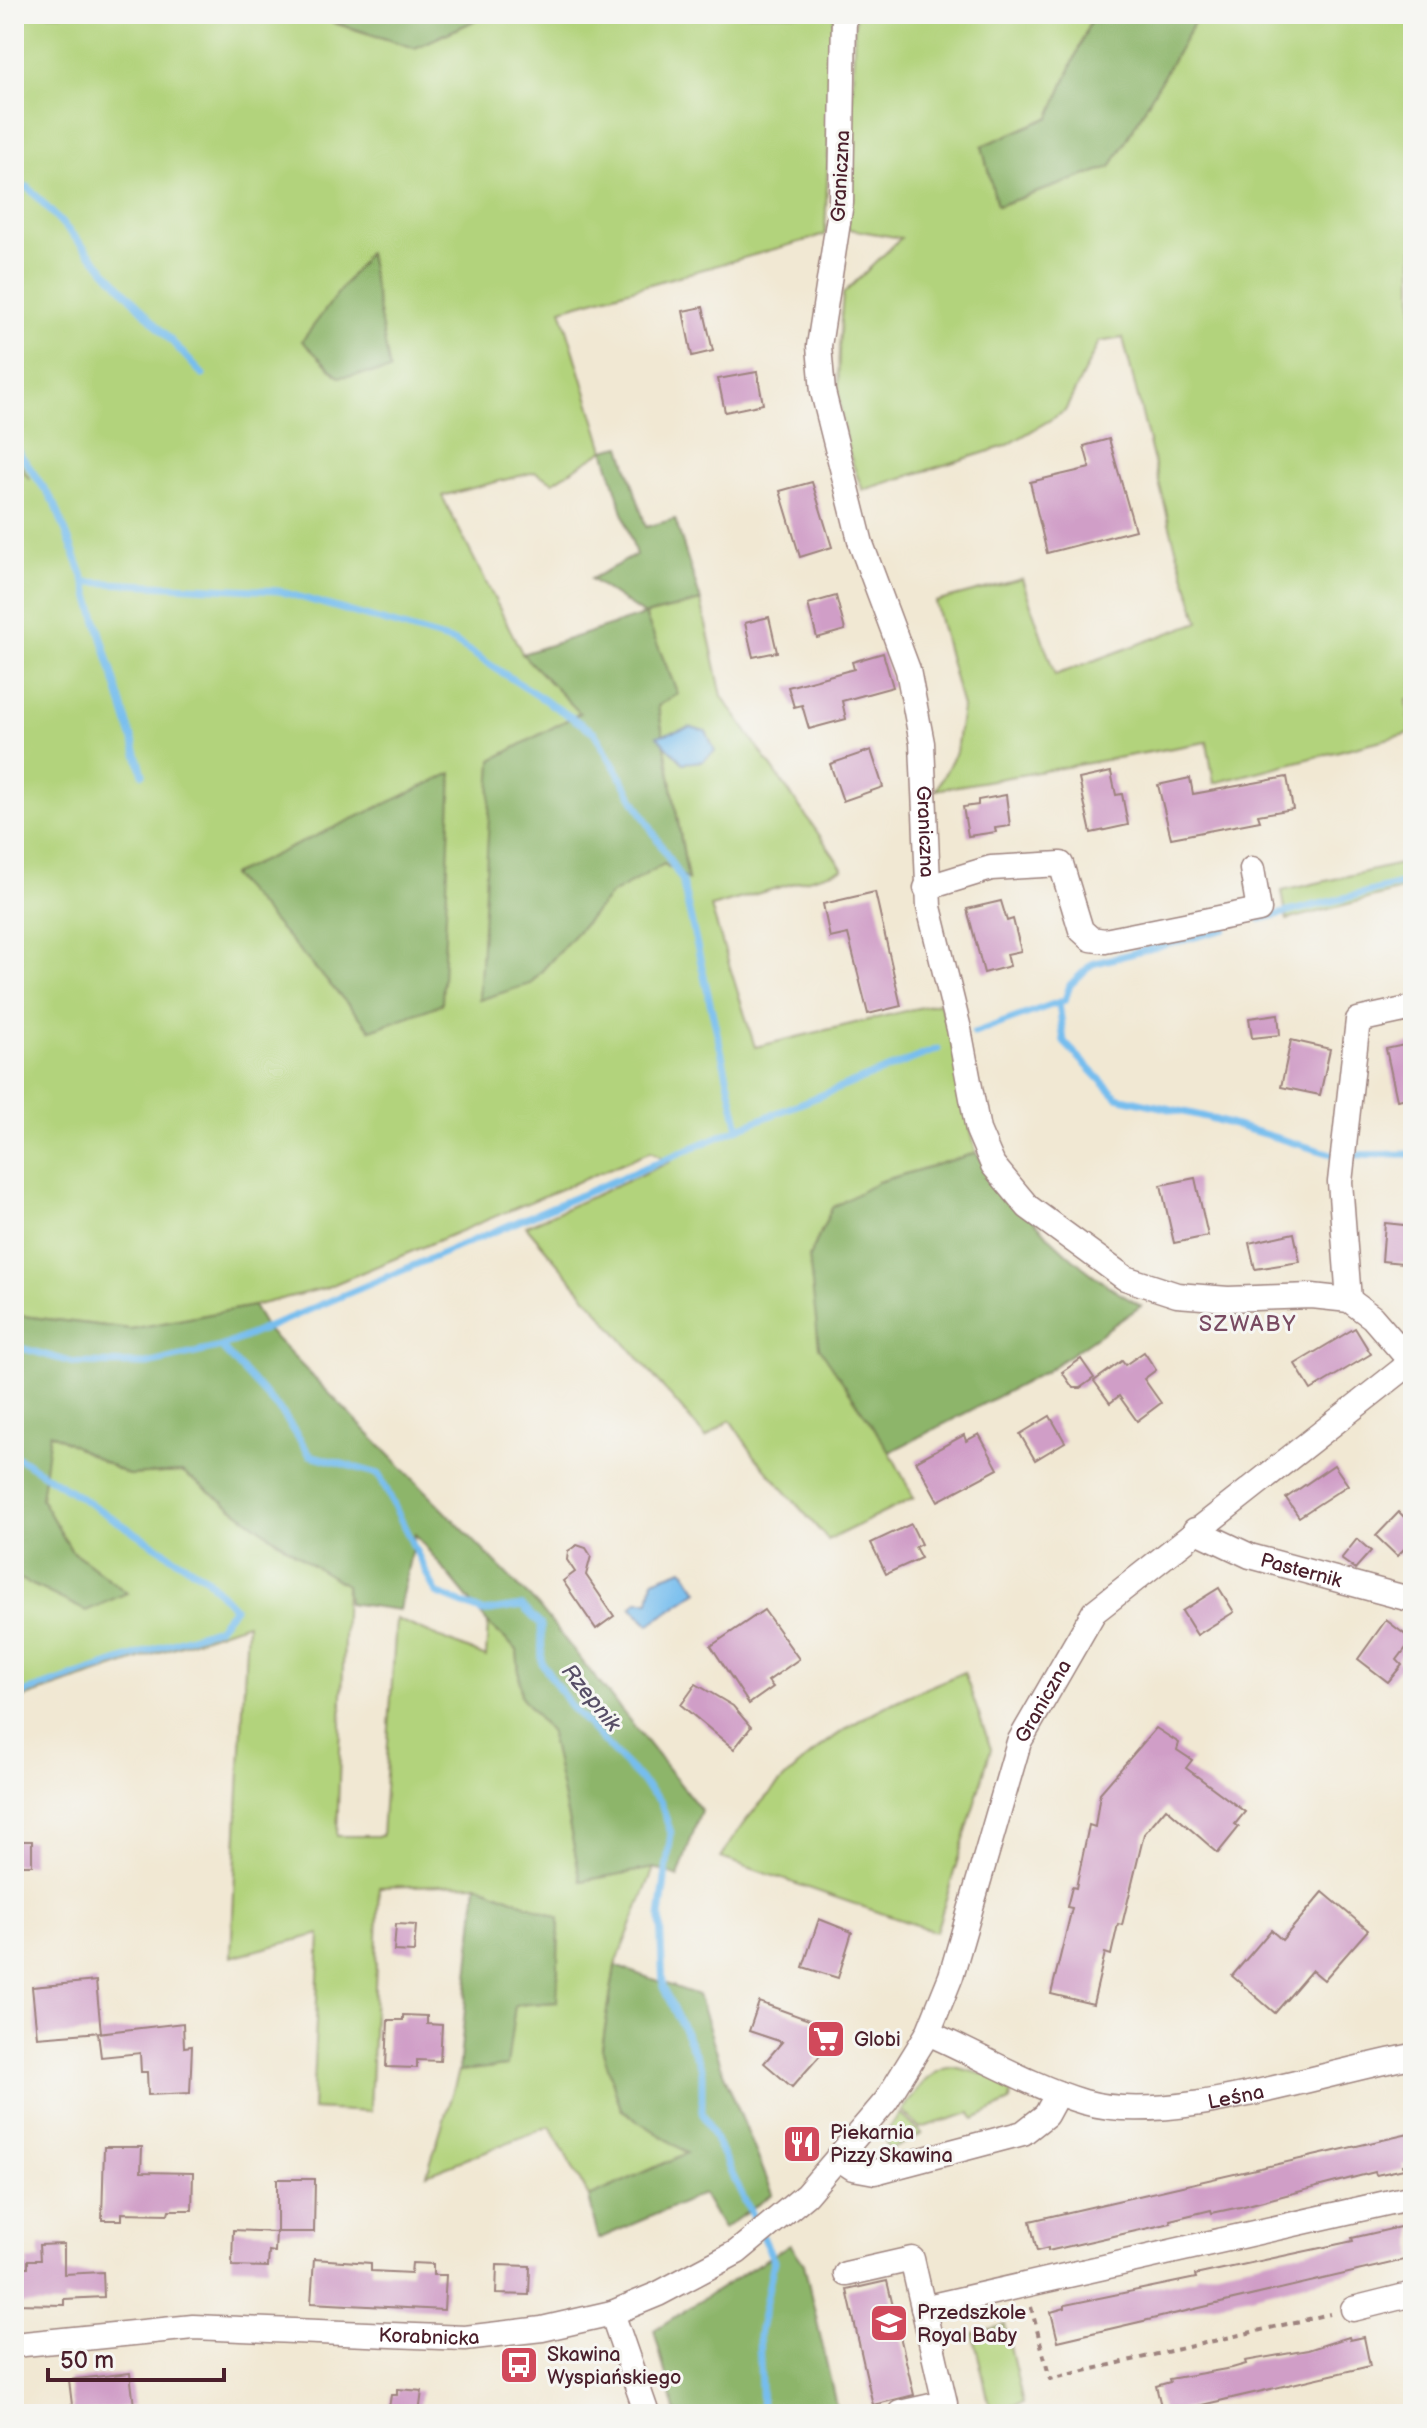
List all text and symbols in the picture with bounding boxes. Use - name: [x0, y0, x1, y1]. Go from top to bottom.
- street label: Graniczna: [827, 130, 855, 223]
- street label: Graniczna: [911, 785, 939, 878]
- district label: SZWABY: [1199, 1311, 1297, 1338]
- street label: Pasternik: [1258, 1548, 1345, 1593]
- street label: Graniczna: [1010, 1656, 1077, 1747]
- water label: Rzepnik: [555, 1659, 627, 1738]
- supermarket icon: Globi: [805, 2018, 847, 2060]
- place label: Globi: [854, 2028, 901, 2052]
- street label: Leśna: [1206, 2080, 1266, 2115]
- place label: Piekarnia Pizzy Skawina: [830, 2121, 953, 2168]
- restaurant icon: Piekarnia Pizzy Skawina: [781, 2123, 823, 2165]
- place label: Przedszkole Royal Baby: [917, 2301, 1026, 2348]
- school or university icon: Przedszkole Royal Baby: [868, 2302, 910, 2344]
- street label: Korabnicka: [378, 2324, 481, 2351]
- scale bar: [48, 2332, 224, 2382]
- place label: Skawina Wyspiańskiego: [547, 2343, 681, 2390]
- bus stop icon: Skawina Wyspiańskiego: [498, 2344, 540, 2386]
- text: 50 m: [60, 2346, 114, 2375]

